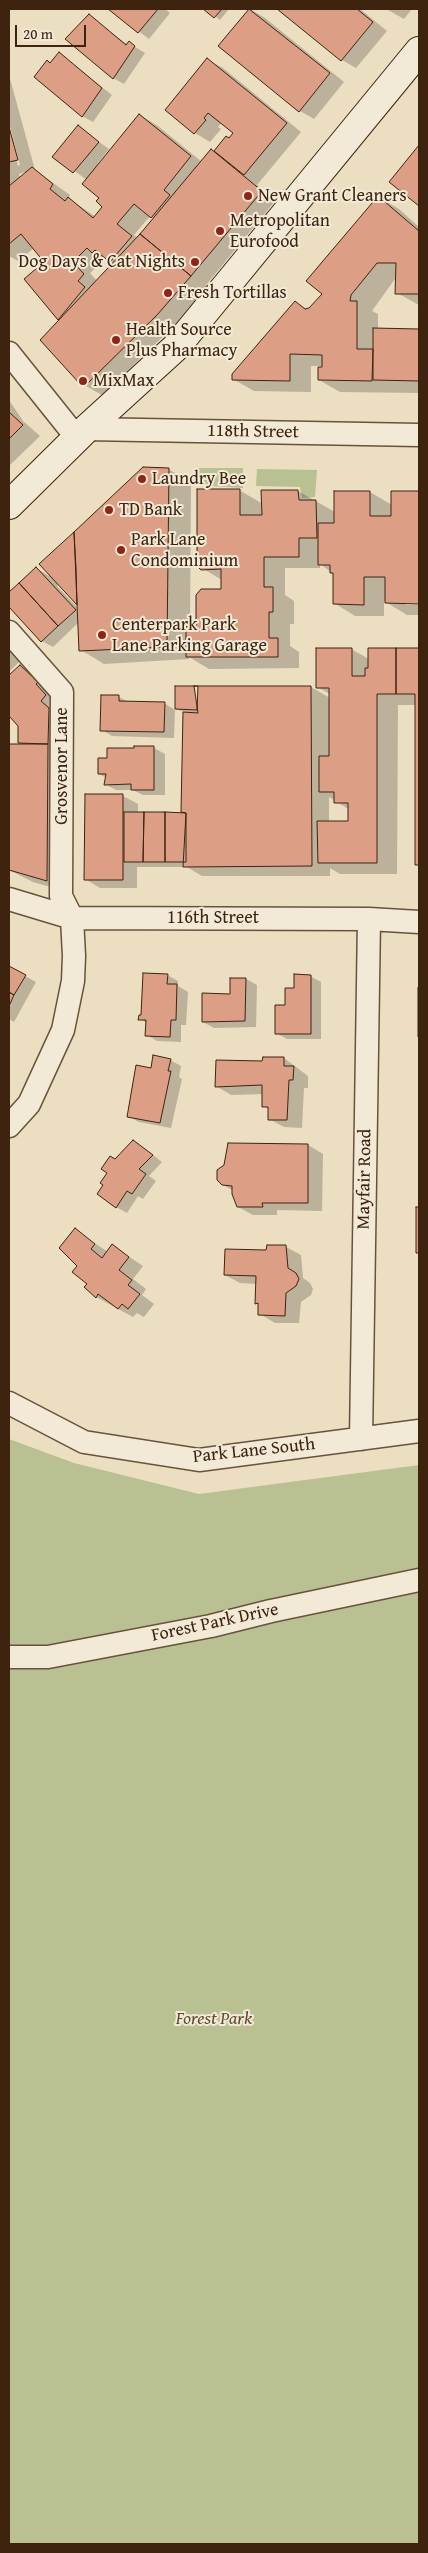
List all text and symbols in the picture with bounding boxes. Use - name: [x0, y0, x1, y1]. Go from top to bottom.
- scale bar: [18, 15, 89, 47]
- text: 20 m: [23, 23, 53, 44]
- place label: New Grant Cleaners: [258, 185, 407, 207]
- marker: New Grant Cleaners: [242, 190, 254, 202]
- place label: Metropolitan Eurofood: [230, 210, 330, 252]
- marker: Metropolitan Eurofood: [214, 225, 226, 237]
- place label: Dog Days & Cat Nights: [18, 251, 185, 273]
- marker: Dog Days & Cat Nights: [189, 256, 201, 268]
- place label: Fresh Tortillas: [178, 282, 287, 304]
- marker: Fresh Tortillas: [162, 287, 174, 299]
- place label: Health Source Plus Pharmacy: [126, 319, 237, 362]
- marker: Health Source Plus Pharmacy: [110, 334, 122, 346]
- place label: MixMax: [93, 370, 154, 392]
- marker: MixMax: [77, 375, 89, 387]
- street label: 118th Street: [207, 420, 299, 444]
- place label: Laundry Bee: [152, 468, 246, 490]
- marker: Laundry Bee: [136, 473, 148, 485]
- place label: TD Bank: [119, 499, 182, 521]
- marker: TD Bank: [103, 504, 115, 516]
- place label: Park Lane Condominium: [131, 529, 238, 572]
- marker: Park Lane Condominium: [115, 544, 127, 556]
- place label: Centerpark Park Lane Parking Garage: [112, 614, 267, 656]
- marker: Centerpark Park Lane Parking Garage: [96, 629, 108, 641]
- street label: Grosvenor Lane: [51, 707, 73, 825]
- street label: 116th Street: [167, 907, 259, 929]
- street label: Mayfair Road: [353, 1129, 377, 1229]
- street label: Park Lane South: [192, 1434, 316, 1468]
- street label: Forest Park Drive: [149, 1599, 281, 1647]
- park label: Forest Park: [176, 2008, 252, 2030]

